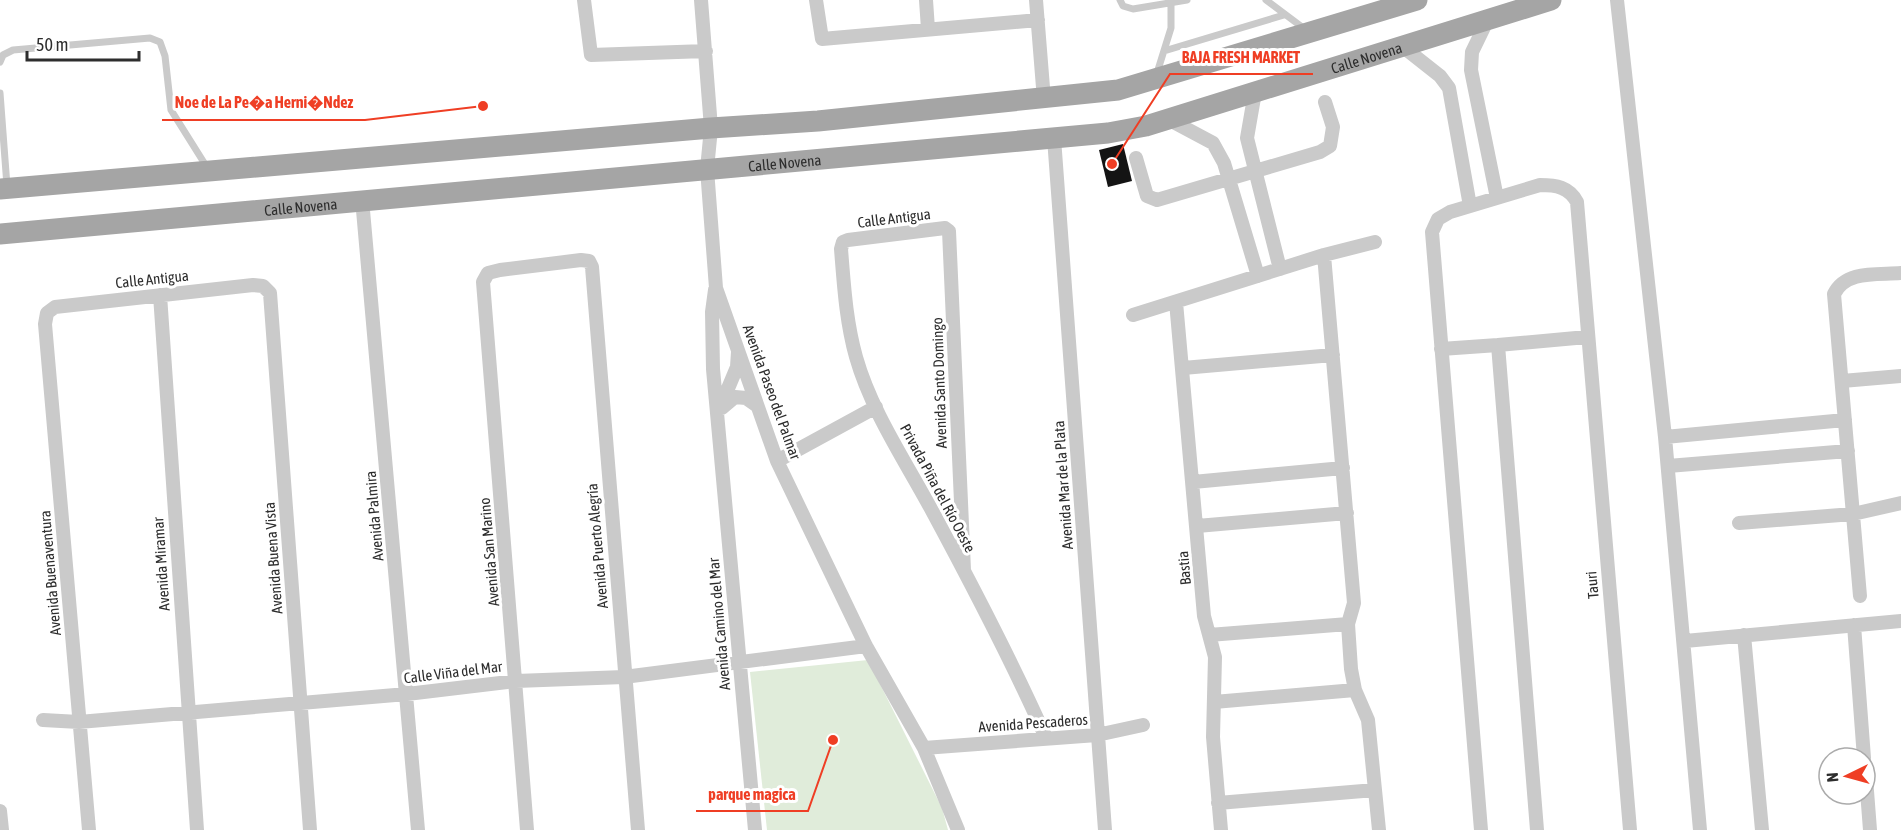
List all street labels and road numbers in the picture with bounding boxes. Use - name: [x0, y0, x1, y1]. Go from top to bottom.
- street label: Calle Novena: [1329, 38, 1404, 76]
- street label: Calle Novena: [747, 151, 822, 174]
- street label: Calle Novena: [263, 195, 338, 218]
- street label: Calle Antigua: [857, 205, 932, 231]
- street label: Calle Antigua: [115, 267, 189, 291]
- street label: Avenida Santo Domingo: [928, 317, 950, 449]
- street label: Avenida Paseo del Palmar: [740, 322, 805, 462]
- street label: Avenida Mar de la Plata: [1050, 420, 1076, 550]
- street label: Privada Piña del Río Oeste: [897, 421, 979, 555]
- street label: Avenida Palmira: [362, 470, 386, 562]
- street label: Avenida Puerto Alegría: [583, 483, 611, 609]
- street label: Avenida San Marino: [476, 497, 502, 607]
- street label: Avenida Buena Vista: [261, 502, 285, 614]
- street label: Avenida Buenaventura: [36, 510, 64, 636]
- street label: Avenida Miramar: [149, 516, 173, 611]
- street label: Bastia: [1174, 550, 1194, 586]
- street label: Avenida Camino del Mar: [705, 557, 733, 691]
- street label: Tauri: [1582, 570, 1602, 600]
- street label: Calle Viña del Mar: [403, 657, 504, 686]
- street label: Avenida Pescaderos: [978, 711, 1088, 735]

